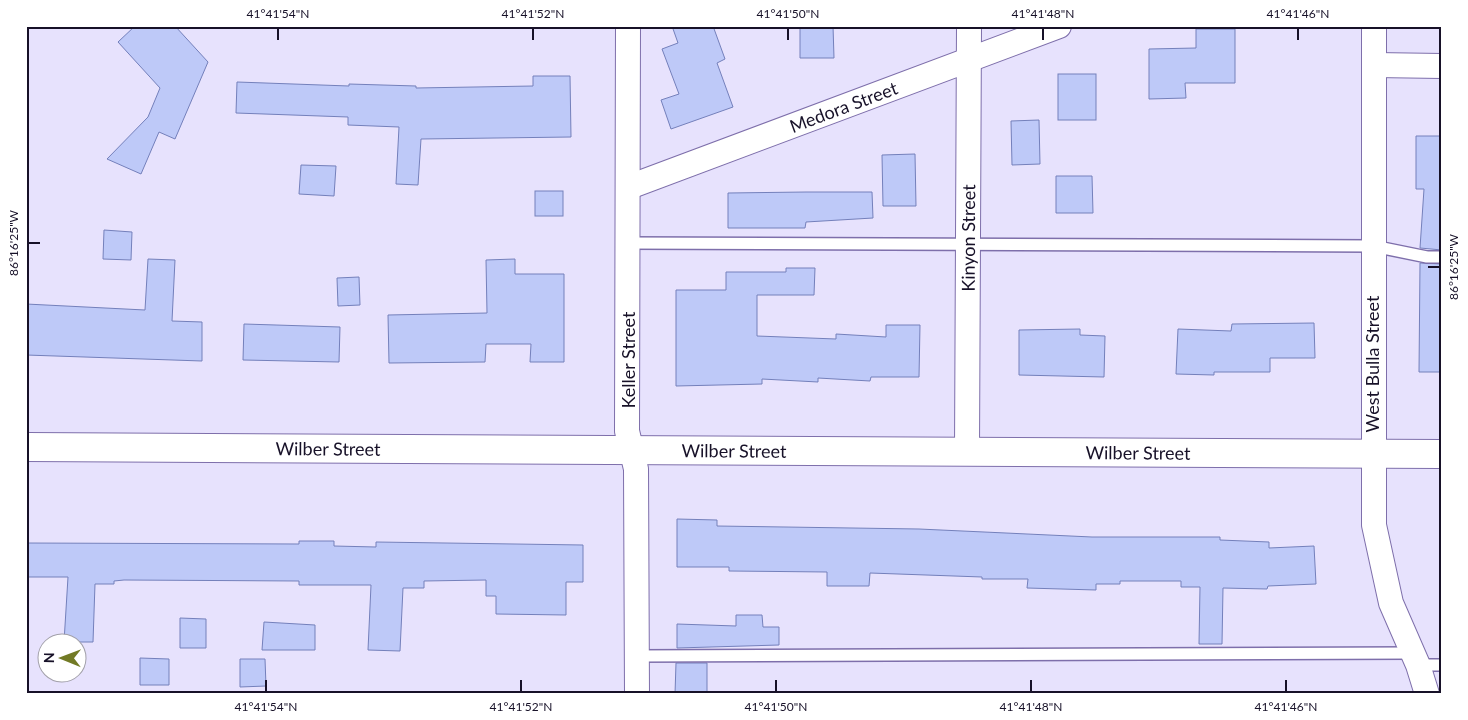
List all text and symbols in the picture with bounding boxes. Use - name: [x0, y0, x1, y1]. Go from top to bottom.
- text: 41°41'54"N: [247, 6, 309, 21]
- text: 41°41'52"N: [502, 6, 564, 21]
- text: 41°41'50"N: [757, 6, 819, 21]
- text: 41°41'48"N: [1012, 6, 1074, 21]
- text: 41°41'46"N: [1267, 6, 1329, 21]
- street label: Medora Street: [786, 76, 901, 137]
- street label: Kinyon Street: [957, 184, 979, 292]
- text: 86°16'25"W: [6, 209, 21, 276]
- text: 86°16'25"W: [1446, 233, 1461, 300]
- street label: West Bulla Street: [1361, 295, 1383, 432]
- street label: Keller Street: [617, 311, 639, 408]
- street label: Wilber Street: [275, 437, 381, 460]
- street label: Wilber Street: [681, 439, 787, 462]
- street label: Wilber Street: [1085, 441, 1191, 464]
- north arrow: [38, 632, 88, 682]
- text: N: [40, 652, 57, 663]
- text: 41°41'54"N: [235, 699, 297, 714]
- text: 41°41'52"N: [490, 699, 552, 714]
- text: 41°41'50"N: [745, 699, 807, 714]
- text: 41°41'48"N: [1000, 699, 1062, 714]
- text: 41°41'46"N: [1255, 699, 1317, 714]

